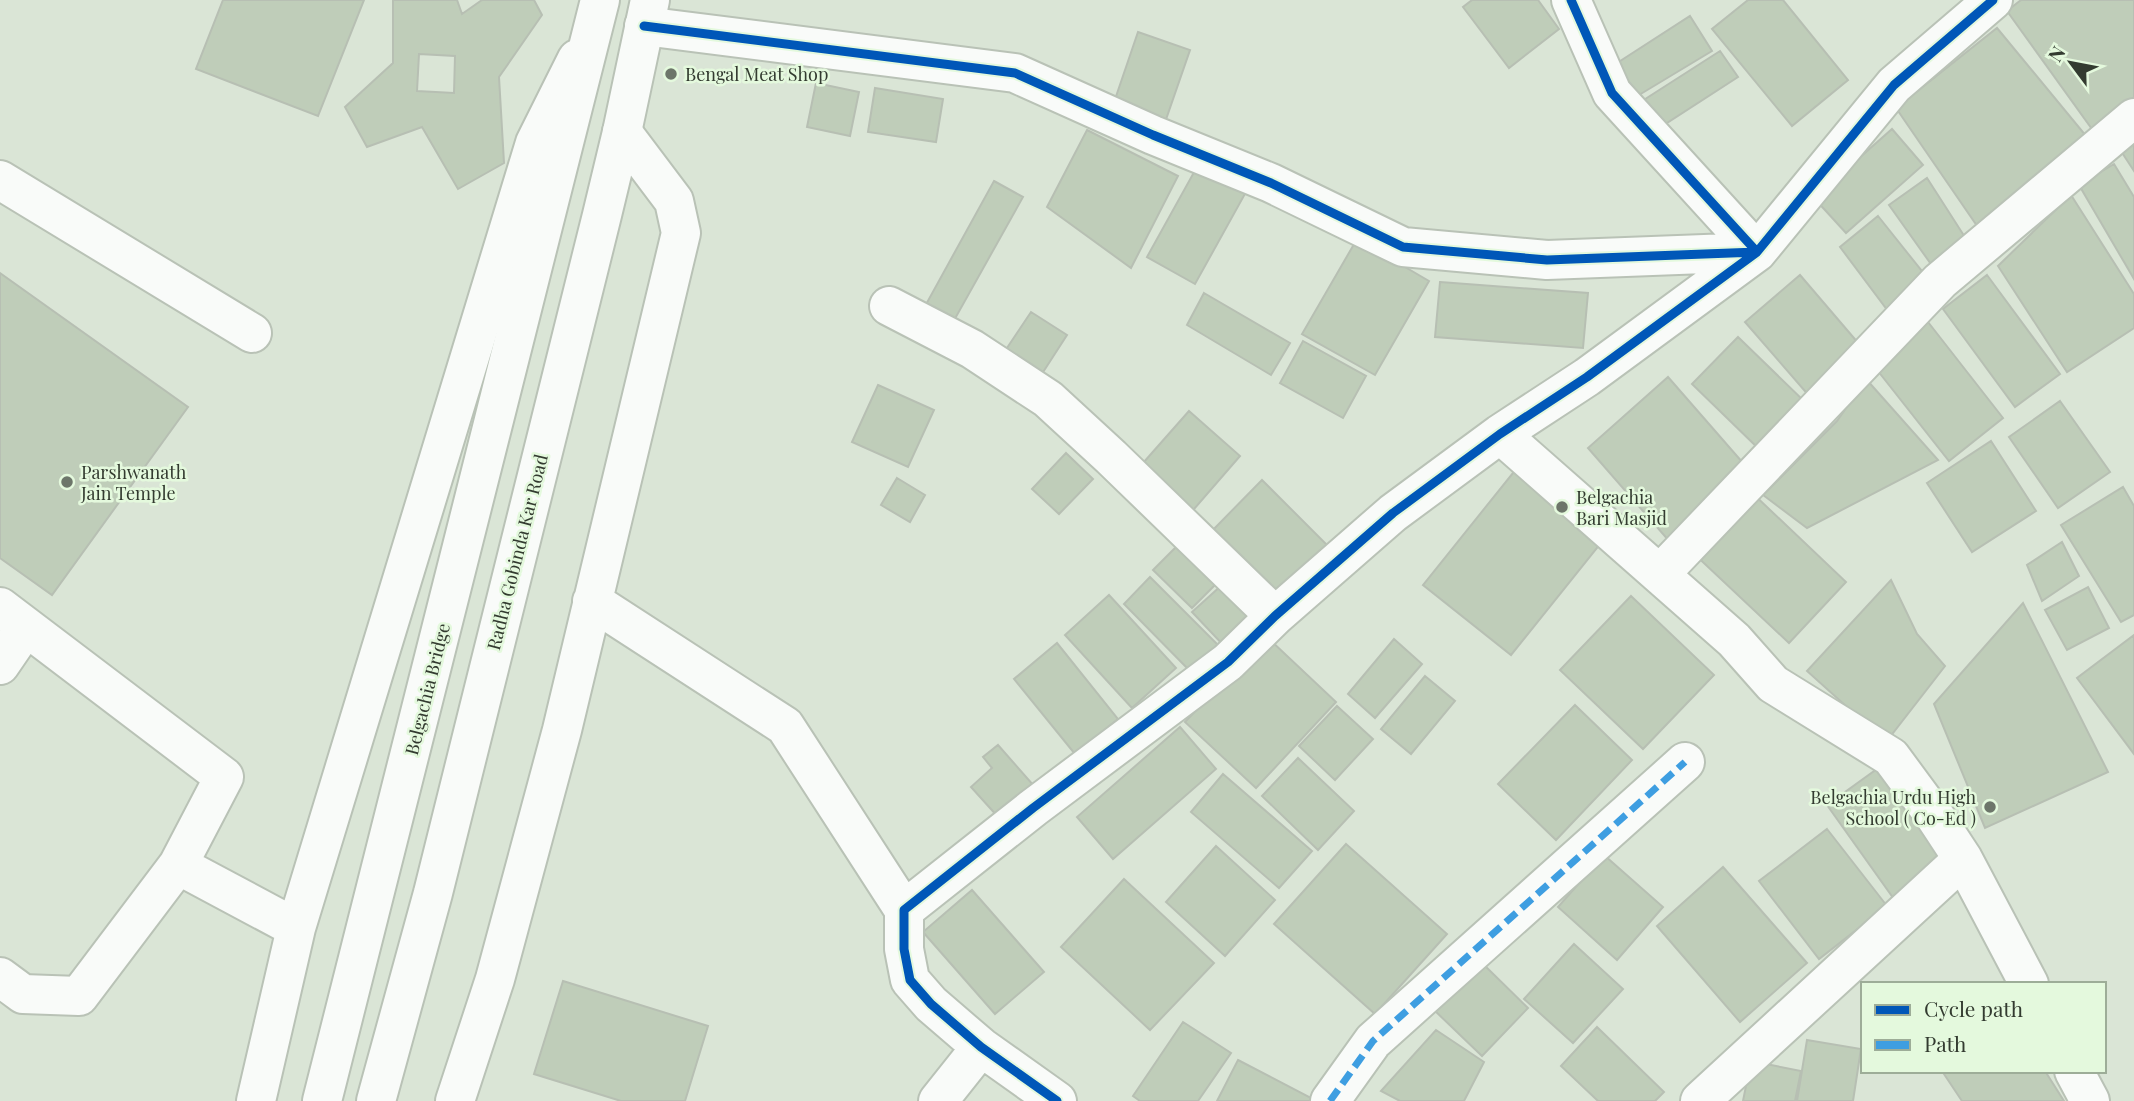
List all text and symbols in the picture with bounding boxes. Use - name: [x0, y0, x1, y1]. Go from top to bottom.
- north arrow: [2036, 28, 2106, 98]
- text: N: [2041, 41, 2071, 66]
- place label: Bengal Meat Shop: [685, 62, 828, 86]
- marker: Bengal Meat Shop: [663, 66, 679, 82]
- street label: Radha Gobinda Kar Road: [481, 451, 553, 652]
- place label: Parshwanath Jain Temple: [80, 460, 187, 505]
- marker: Parshwanath Jain Temple: [59, 474, 75, 490]
- place label: Belgachia Bari Masjid: [1576, 485, 1668, 530]
- marker: Belgachia Bari Masjid: [1554, 499, 1570, 515]
- street label: Belgachia Bridge: [399, 621, 455, 757]
- place label: Belgachia Urdu High School ( Co-Ed ): [1810, 785, 1976, 830]
- marker: Belgachia Urdu High School ( Co-Ed ): [1982, 799, 1998, 815]
- legend: [1861, 982, 2106, 1073]
- text: Cycle path: [1924, 994, 2024, 1022]
- text: Path: [1924, 1029, 1967, 1057]

